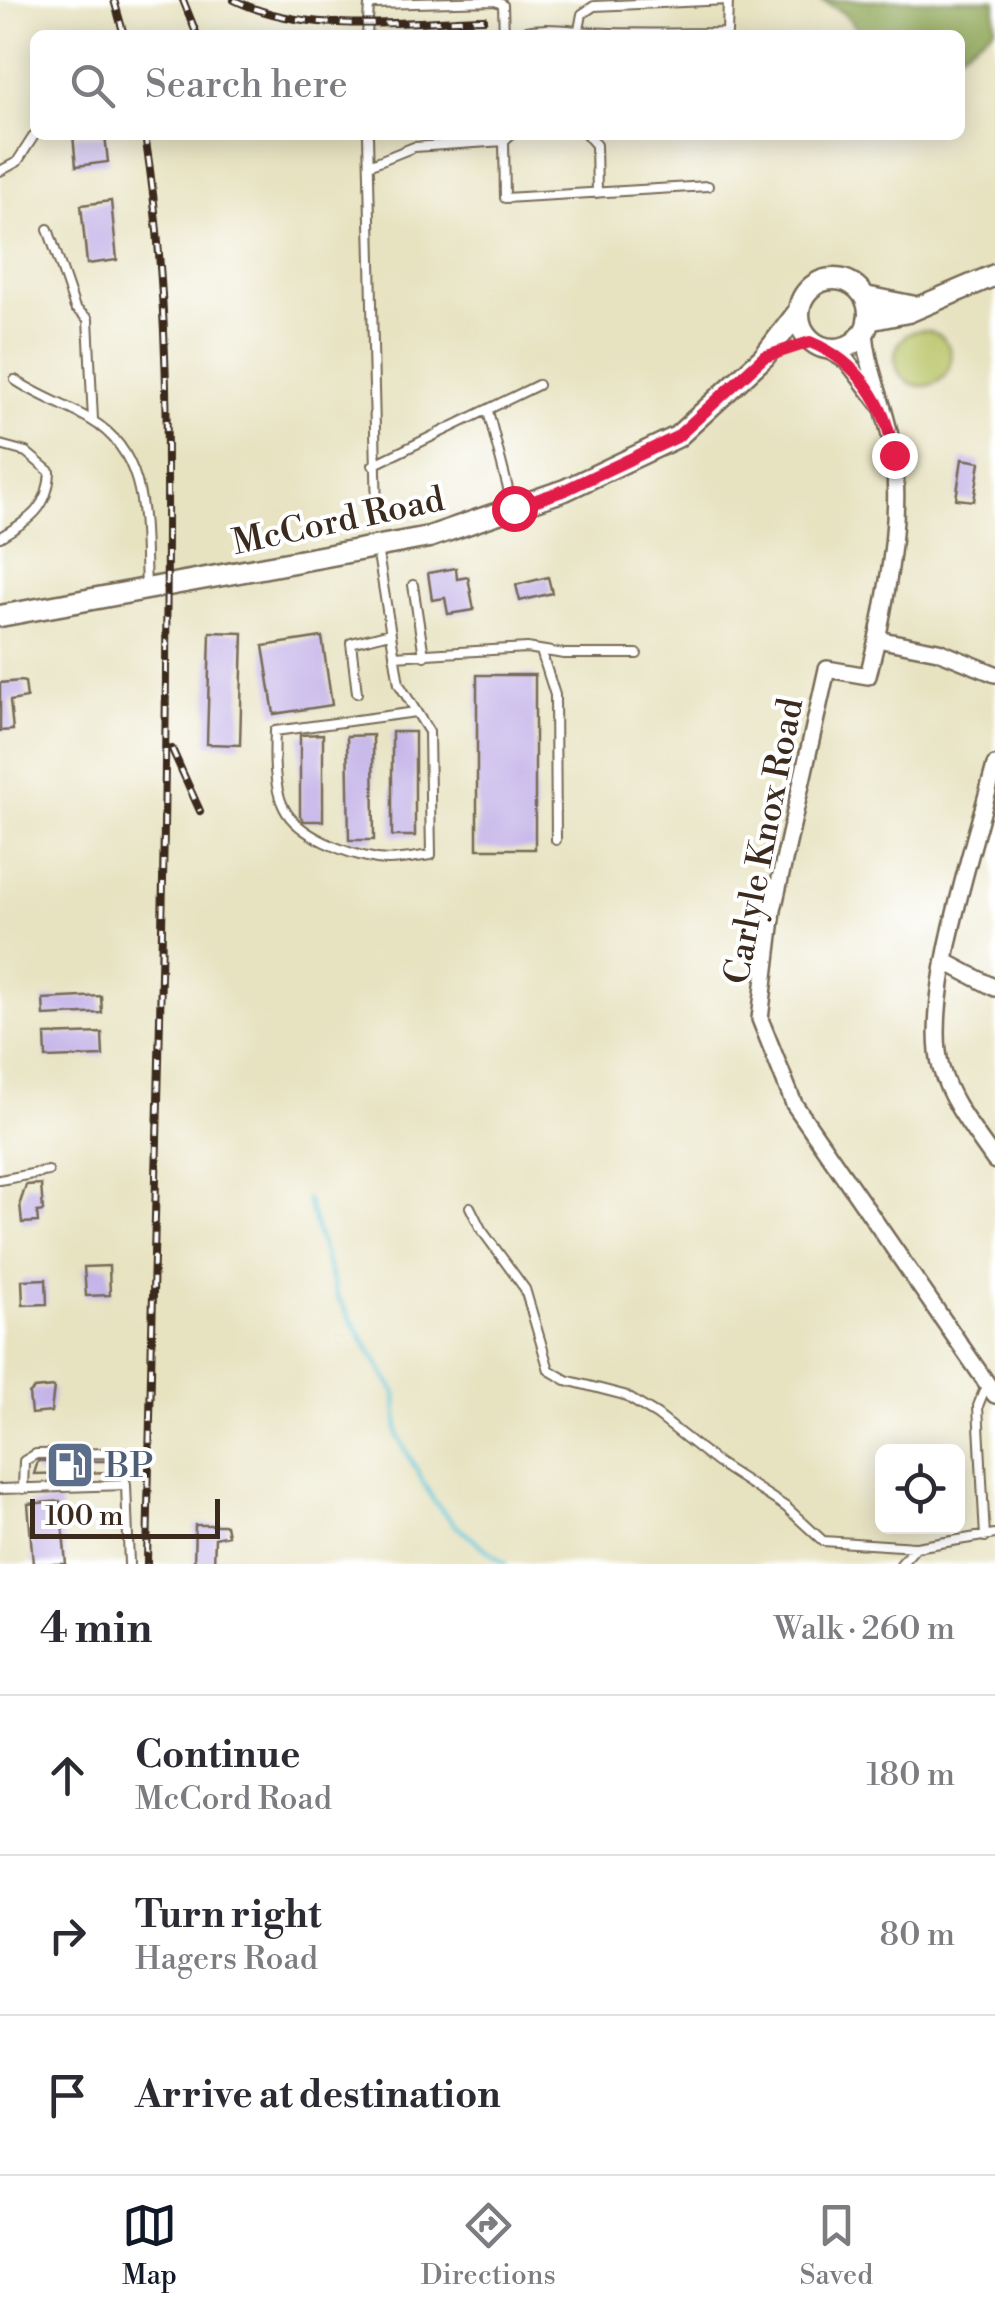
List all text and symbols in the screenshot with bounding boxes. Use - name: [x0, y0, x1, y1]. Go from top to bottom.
- search box: [30, 30, 965, 140]
- icon: search: [65, 58, 120, 113]
- text: Search here: [145, 62, 348, 109]
- route end: [872, 433, 918, 479]
- street label: McCord Road: [228, 478, 448, 565]
- route start: [492, 486, 538, 532]
- street label: Carlyle Knox Road: [716, 694, 813, 988]
- fuel station icon: BP: [44, 1439, 96, 1491]
- map controls: [875, 1444, 965, 1534]
- button: locate: [875, 1444, 965, 1534]
- place label: BP: [104, 1445, 154, 1488]
- scale bar: [30, 1494, 220, 1538]
- text: 100 m: [45, 1499, 124, 1534]
- text: 4 min: [40, 1603, 152, 1656]
- text: Walk · 260 m: [774, 1609, 955, 1649]
- text: Continue: [135, 1732, 300, 1779]
- icon: ahead: [40, 1748, 95, 1803]
- text: 180 m: [866, 1755, 955, 1795]
- text: McCord Road: [135, 1779, 332, 1819]
- text: Turn right: [135, 1892, 321, 1939]
- icon: right: [40, 1908, 95, 1963]
- text: 80 m: [880, 1915, 955, 1955]
- text: Hagers Road: [135, 1939, 318, 1979]
- icon: arrive: [40, 2068, 95, 2123]
- text: Arrive at destination: [135, 2072, 501, 2119]
- tab: Map: [122, 2198, 177, 2293]
- tab: Directions: [421, 2198, 556, 2293]
- tab: Saved: [800, 2198, 873, 2293]

